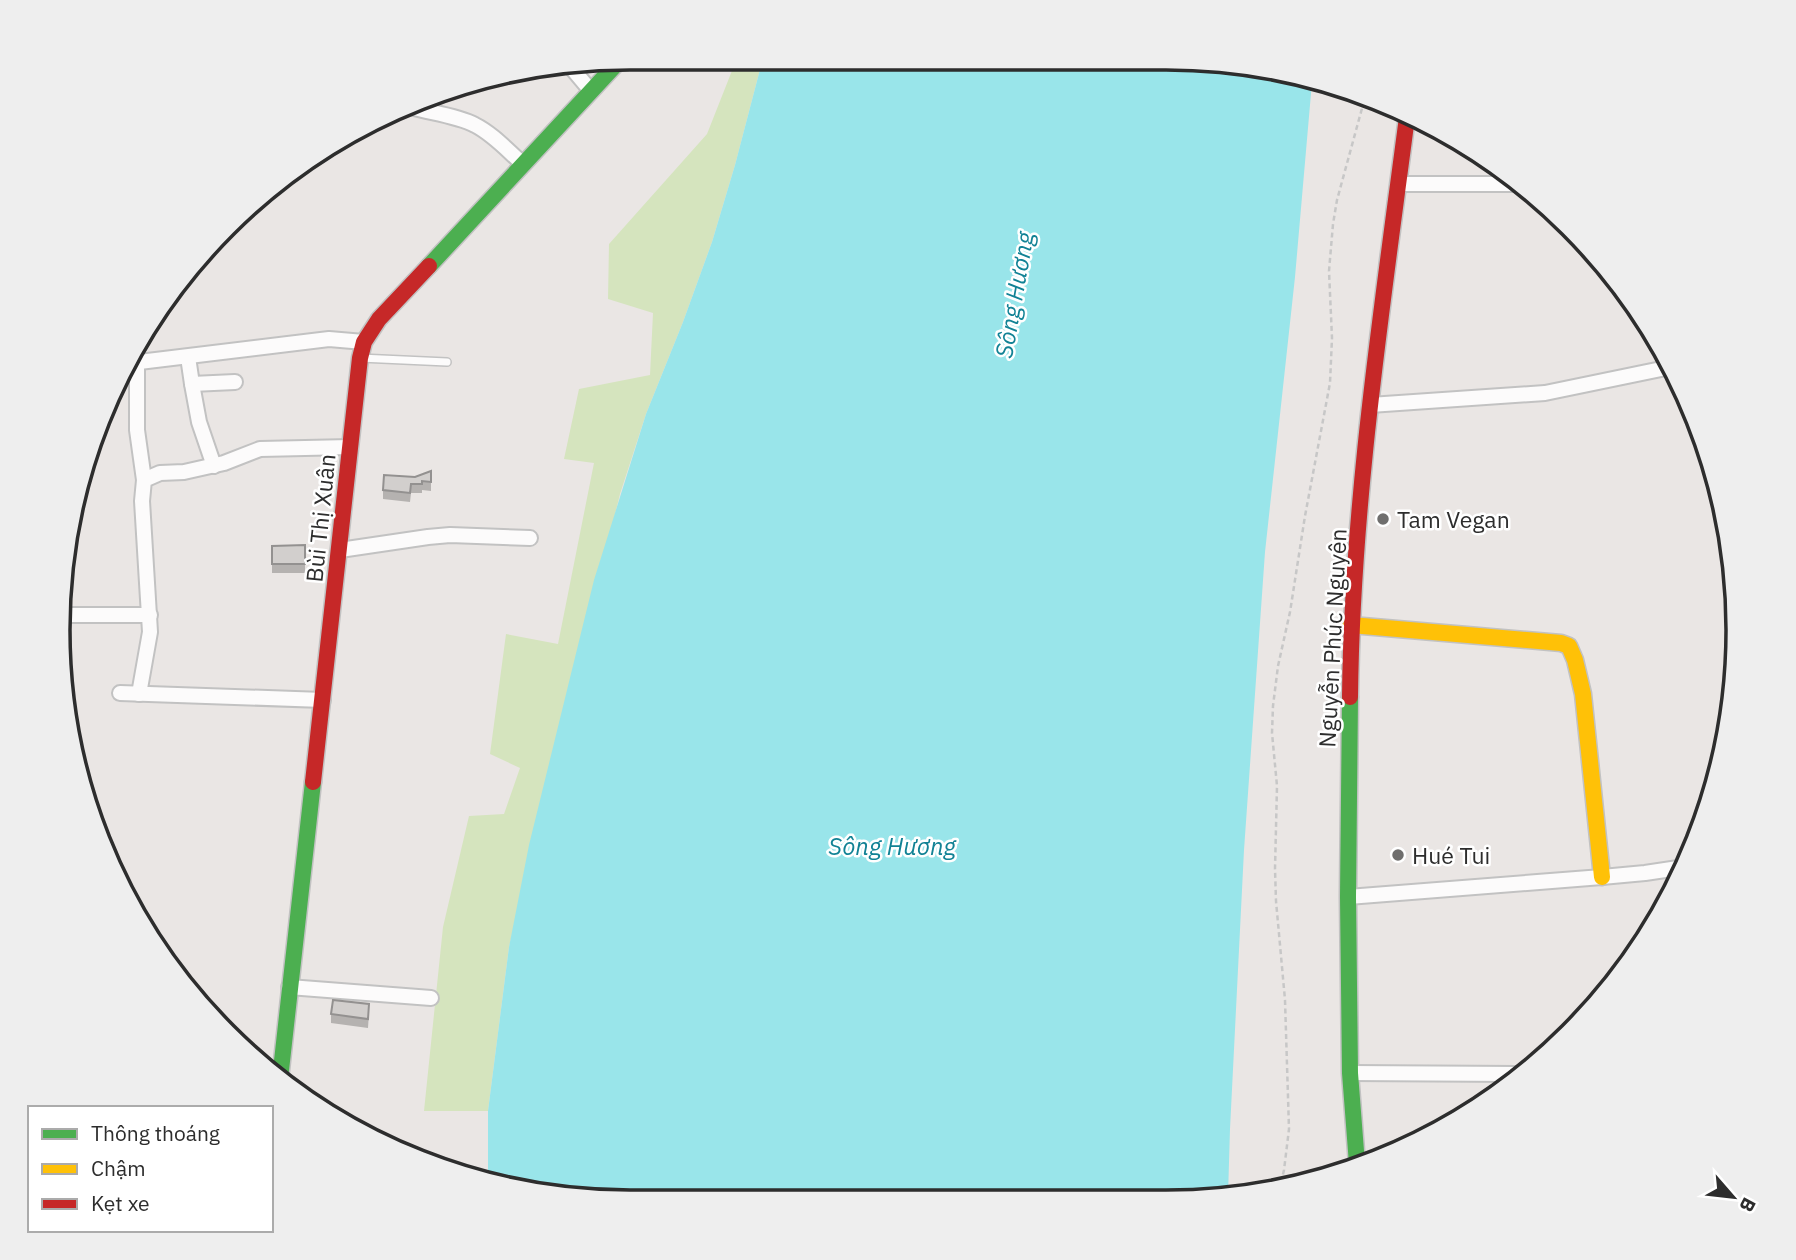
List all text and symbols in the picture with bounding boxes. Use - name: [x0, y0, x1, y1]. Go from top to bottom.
- water label: Sông Hương: [987, 228, 1041, 361]
- street label: Bùi Thị Xuân: [298, 452, 342, 584]
- place label: Tam Vegan: [1397, 504, 1510, 534]
- marker: Tam Vegan: [1375, 511, 1391, 527]
- street label: Nguyễn Phúc Nguyên: [1311, 528, 1353, 748]
- water label: Sông Hương: [828, 830, 957, 862]
- place label: Hué Tui: [1412, 840, 1490, 870]
- marker: Hué Tui: [1390, 847, 1406, 863]
- legend: [28, 1106, 273, 1232]
- text: Thông thoáng: [91, 1119, 220, 1147]
- text: Chậm: [91, 1154, 146, 1182]
- north arrow: [1698, 1162, 1768, 1232]
- text: Kẹt xe: [91, 1189, 150, 1217]
- text: B: [1734, 1194, 1762, 1216]

